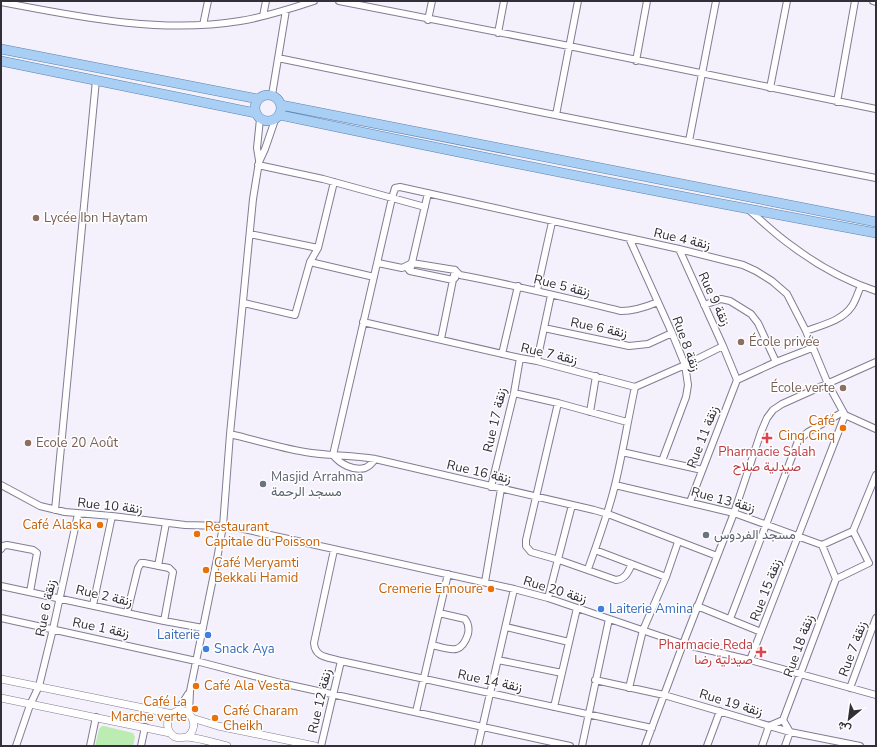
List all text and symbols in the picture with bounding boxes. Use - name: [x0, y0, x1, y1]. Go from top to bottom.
- place label: Lycée Ibn Haytam: [44, 209, 148, 227]
- marker: Lycée Ibn Haytam: [31, 213, 41, 223]
- street label: Rue 4 زنقة: [652, 224, 712, 254]
- street label: Rue 9 زنقة: [694, 269, 734, 329]
- street label: Rue 5 زنقة: [532, 270, 592, 302]
- street label: Rue 6 زنقة: [569, 313, 629, 343]
- street label: Rue 8 زنقة: [668, 314, 704, 374]
- place label: École privée: [749, 332, 819, 351]
- marker: École privée: [736, 337, 746, 347]
- street label: Rue 7 زنقة: [519, 339, 579, 369]
- place label: École verte: [770, 378, 835, 397]
- marker: École verte: [838, 383, 848, 393]
- street label: Rue 17 زنقة: [479, 386, 511, 454]
- street label: Rue 11 زنقة: [683, 403, 723, 471]
- place label: Café Cinq Cinq: [778, 412, 835, 445]
- marker: Café Cinq Cinq: [838, 423, 848, 433]
- marker: Pharmacie Salah صيدلية صلاح: [762, 433, 772, 443]
- place label: Ecole 20 Août: [36, 434, 119, 452]
- marker: Ecole 20 Août: [23, 438, 33, 448]
- place label: Pharmacie Salah صيدلية صلاح: [718, 443, 816, 476]
- street label: Rue 16 زنقة: [445, 456, 513, 488]
- place label: Masjid Arrahma مسجد الرحمة: [271, 468, 363, 501]
- marker: Masjid Arrahma مسجد الرحمة: [258, 479, 268, 489]
- street label: Rue 13 زنقة: [689, 483, 757, 517]
- street label: Rue 10 زنقة: [76, 494, 144, 518]
- place label: Café Alaska: [22, 516, 92, 534]
- place label: Restaurant Capitale du Poisson: [205, 518, 320, 551]
- marker: Café Alaska: [95, 520, 105, 530]
- place label: مسجد الفردوس: [714, 526, 796, 544]
- marker: Restaurant Capitale du Poisson: [192, 529, 202, 539]
- marker: مسجد الفردوس: [701, 530, 711, 540]
- place label: Café Meryamti Bekkali Hamid: [214, 554, 299, 587]
- street label: Rue 15 زنقة: [746, 556, 786, 624]
- marker: Café Meryamti Bekkali Hamid: [201, 565, 211, 575]
- street label: Rue 20 زنقة: [521, 572, 589, 608]
- street label: Rue 6 زنقة: [31, 578, 61, 638]
- place label: Cremerie Ennoure: [378, 580, 483, 598]
- street label: Rue 2 زنقة: [74, 581, 134, 611]
- marker: Cremerie Ennoure: [486, 584, 496, 594]
- place label: Laiterie Amina: [609, 600, 693, 618]
- marker: Laiterie Amina: [596, 604, 606, 614]
- street label: Rue 18 زنقة: [779, 612, 819, 680]
- street label: Rue 1 زنقة: [71, 613, 131, 643]
- street label: Rue 7 زنقة: [835, 619, 871, 679]
- place label: Laiterie: [157, 626, 200, 644]
- marker: Laiterie: [203, 630, 213, 640]
- place label: Pharmacie Reda صيدلية رضا: [659, 636, 753, 669]
- place label: Snack Aya: [214, 640, 275, 658]
- marker: Snack Aya: [201, 644, 211, 654]
- marker: Pharmacie Reda صيدلية رضا: [756, 647, 766, 657]
- street label: Rue 14 زنقة: [456, 665, 524, 697]
- street label: Rue 12 زنقة: [304, 667, 336, 735]
- place label: Café Ala Vesta: [204, 677, 290, 695]
- marker: Café Ala Vesta: [191, 681, 201, 691]
- street label: Rue 19 زنقة: [697, 685, 765, 721]
- place label: Café La Marche verte: [111, 693, 187, 726]
- north arrow: [829, 699, 869, 739]
- place label: Café Charam Cheikh: [223, 702, 298, 735]
- marker: Café La Marche verte: [190, 704, 200, 714]
- marker: Café Charam Cheikh: [210, 713, 220, 723]
- text: ش: [835, 718, 854, 737]

